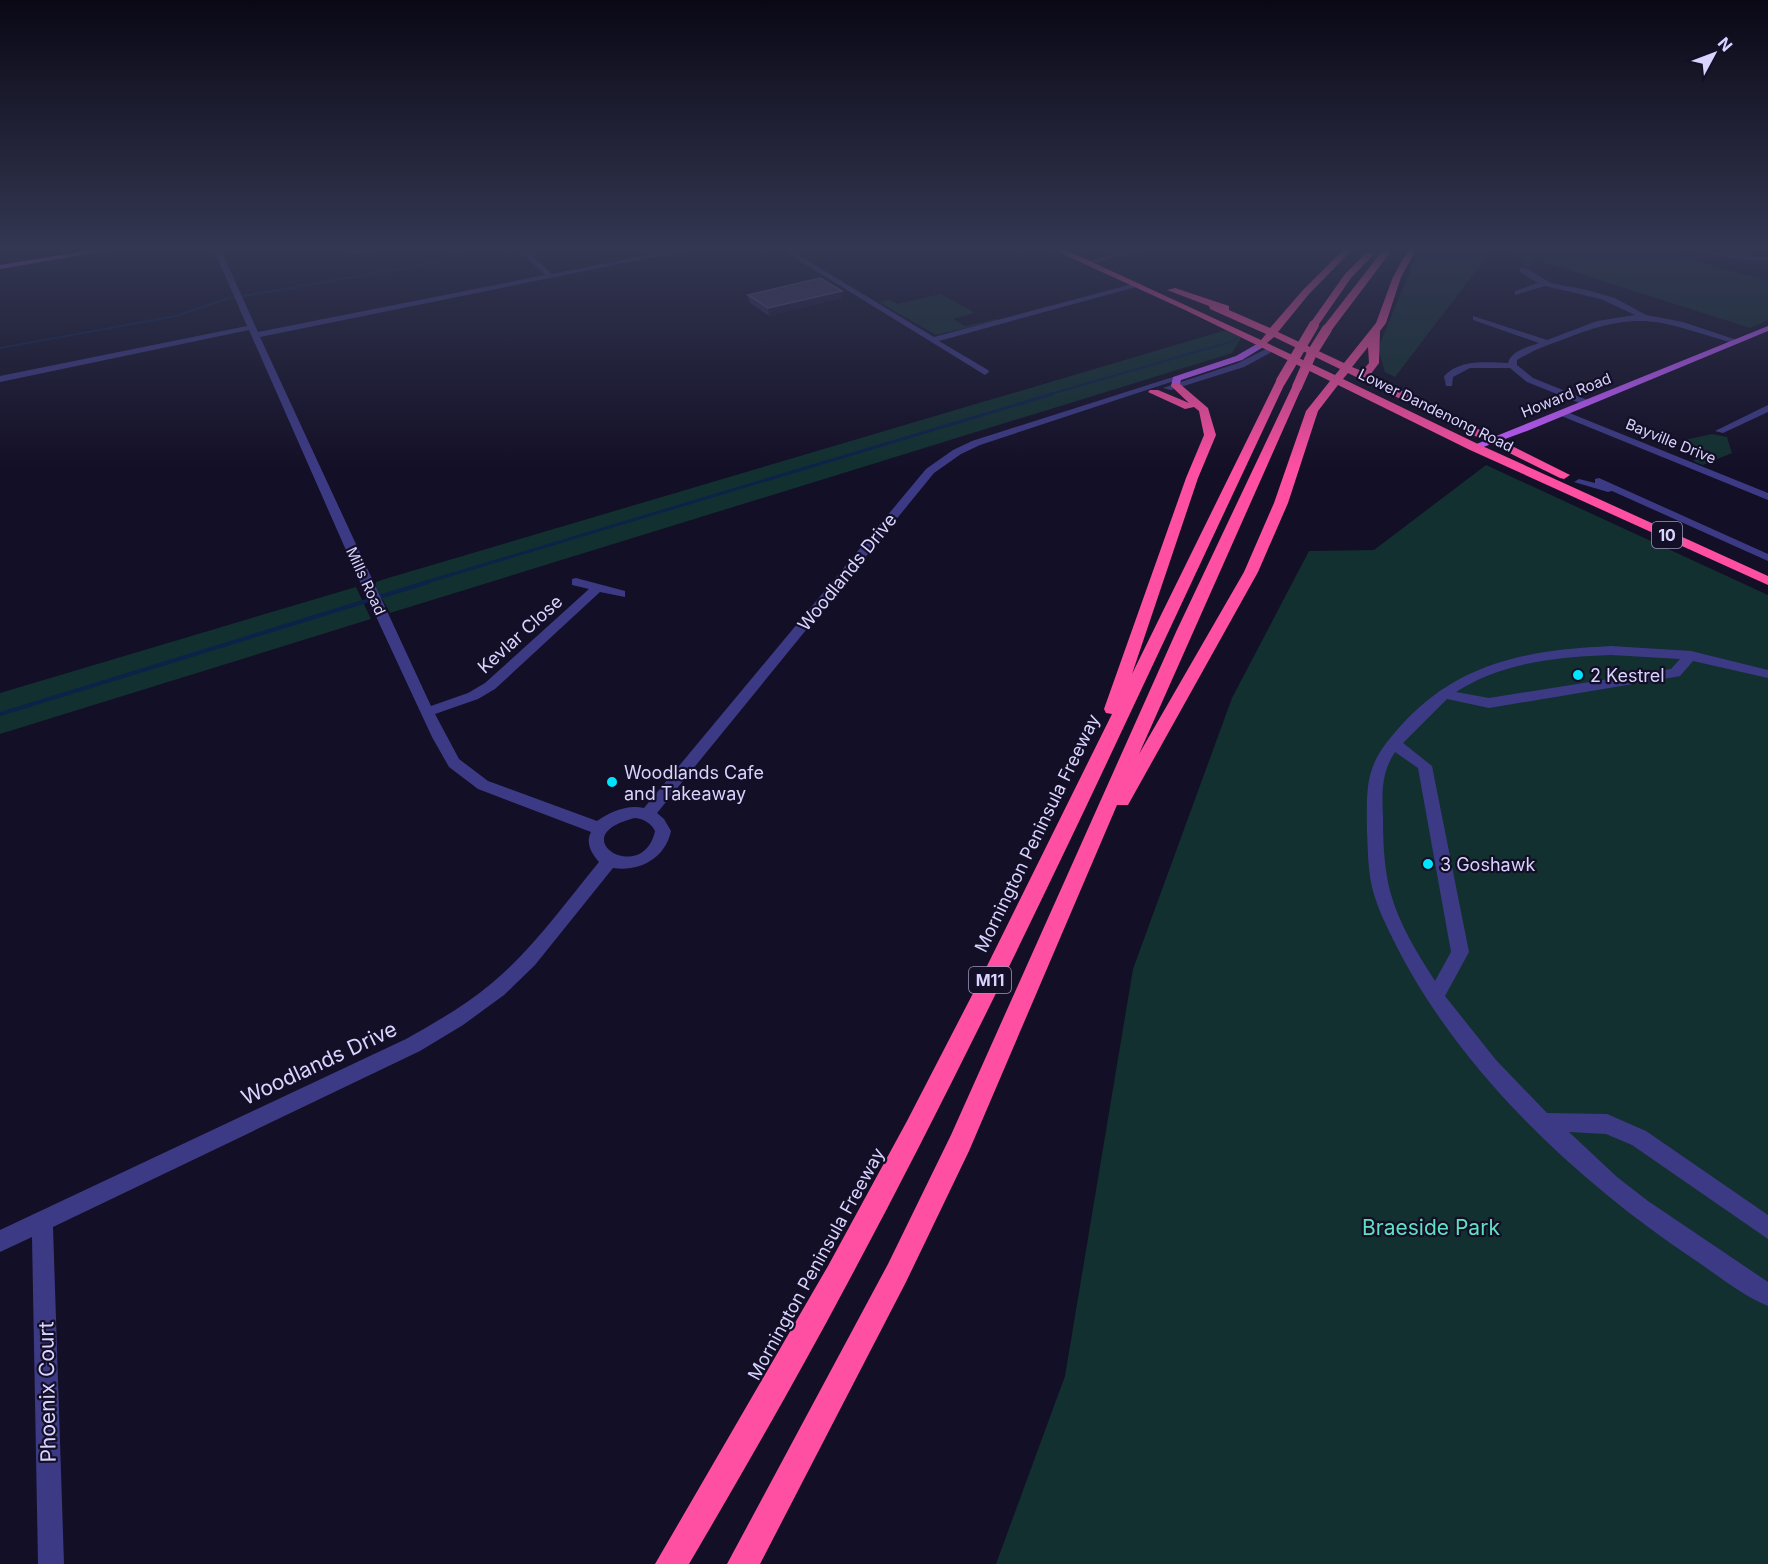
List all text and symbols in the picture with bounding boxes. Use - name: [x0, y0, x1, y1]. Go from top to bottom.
- north arrow: [1684, 24, 1744, 84]
- text: N: [1714, 33, 1737, 55]
- street label: Lower Dandenong Road: [1355, 364, 1517, 456]
- street label: Howard Road: [1518, 368, 1614, 422]
- street label: Bayville Drive: [1623, 414, 1719, 468]
- street label: Woodlands Drive: [793, 509, 901, 635]
- road number: 10: [1652, 522, 1682, 548]
- street label: Mills Road: [342, 544, 390, 618]
- street label: Kevlar Close: [473, 591, 567, 677]
- place label: 2 Kestrel: [1590, 665, 1665, 686]
- marker: 2 Kestrel: [1571, 668, 1585, 682]
- street label: Mornington Peninsula Freeway: [970, 711, 1104, 955]
- place label: Woodlands Cafe and Takeaway: [624, 762, 764, 804]
- marker: Woodlands Cafe and Takeaway: [605, 775, 619, 789]
- place label: 3 Goshawk: [1440, 854, 1535, 875]
- marker: 3 Goshawk: [1421, 857, 1435, 871]
- road number: M11: [969, 967, 1011, 993]
- street label: Woodlands Drive: [237, 1016, 401, 1110]
- street label: Mornington Peninsula Freeway: [743, 1144, 889, 1384]
- park label: Braeside Park: [1362, 1215, 1500, 1240]
- street label: Phoenix Court: [33, 1321, 61, 1463]

